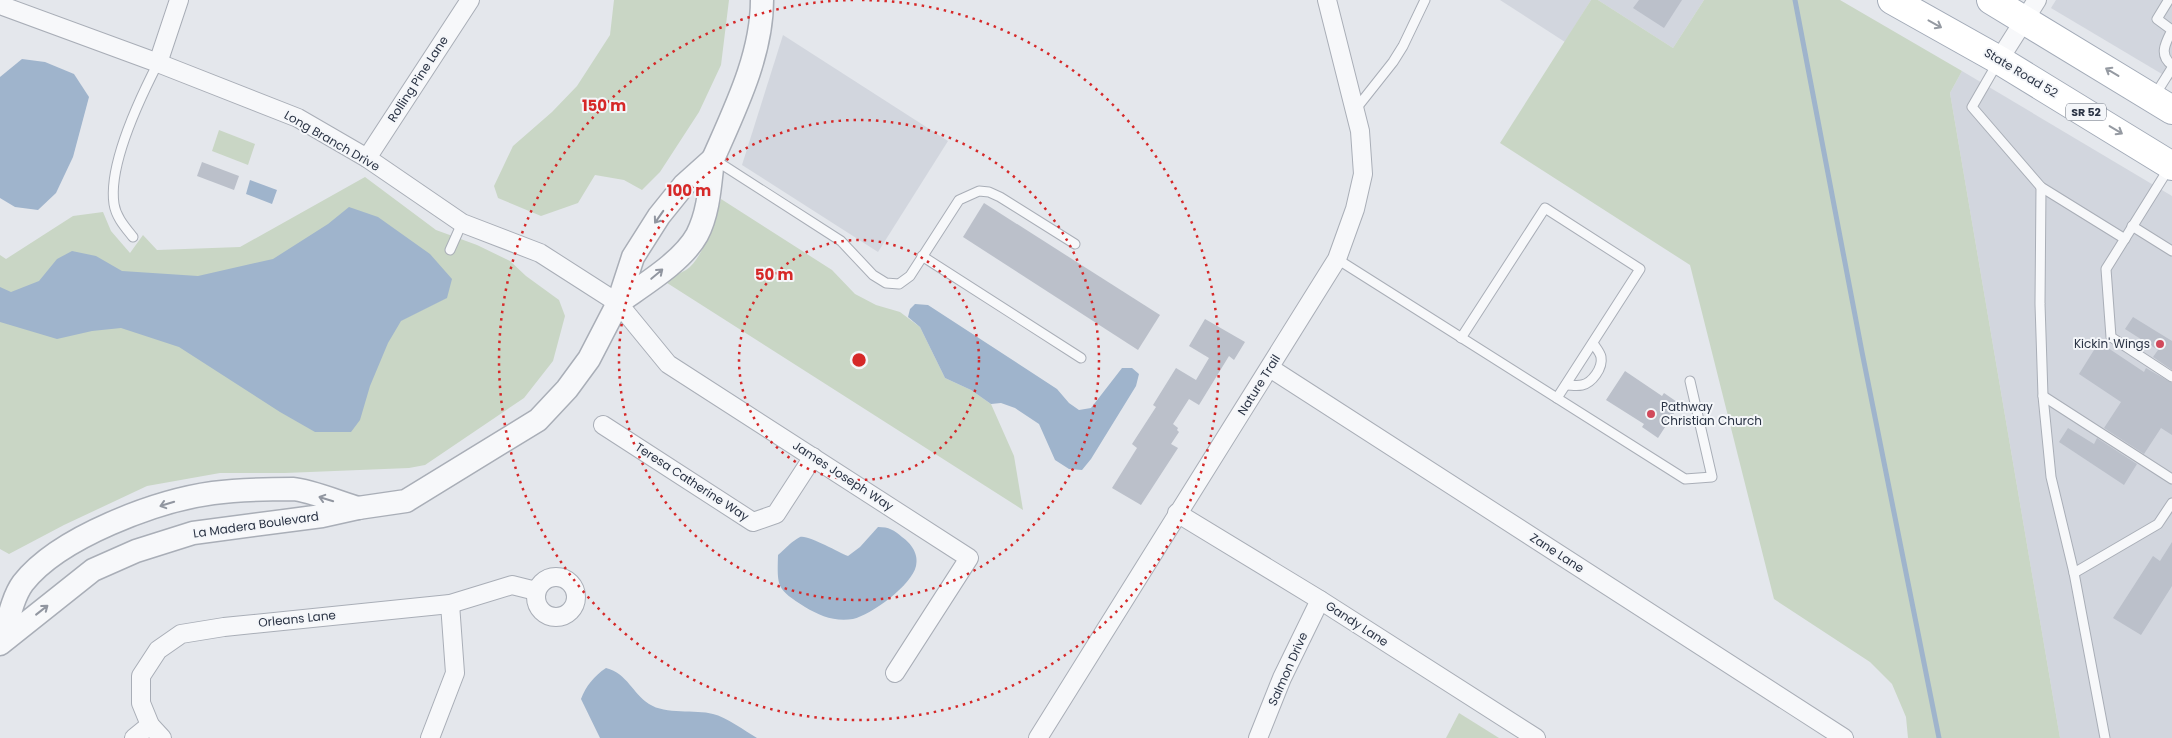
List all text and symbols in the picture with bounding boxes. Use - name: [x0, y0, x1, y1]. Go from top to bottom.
- one-way arrow: [1927, 19, 1942, 29]
- street label: Rolling Pine Lane: [383, 32, 452, 125]
- street label: State Road 52: [1981, 44, 2061, 101]
- one-way arrow: [2105, 67, 2119, 77]
- text: 150 m: [582, 95, 626, 116]
- road number: SR 52: [2066, 104, 2106, 120]
- street label: Long Branch Drive: [281, 106, 383, 175]
- one-way arrow: [2108, 126, 2122, 136]
- text: 100 m: [667, 180, 711, 201]
- one-way arrow: [654, 210, 664, 224]
- text: 50 m: [755, 264, 793, 285]
- one-way arrow: [650, 269, 663, 280]
- place label: Kickin' Wings: [2074, 335, 2150, 352]
- marker: Kickin' Wings: [2154, 338, 2166, 350]
- centre of rings: [850, 351, 868, 369]
- street label: Nature Trail: [1233, 351, 1284, 418]
- place label: Pathway Christian Church: [1661, 398, 1762, 429]
- marker: Pathway Christian Church: [1645, 408, 1657, 420]
- street label: James Joseph Way: [790, 437, 897, 515]
- street label: Teresa Catherine Way: [632, 438, 753, 525]
- one-way arrow: [319, 493, 335, 503]
- one-way arrow: [159, 500, 175, 510]
- street label: La Madera Boulevard: [192, 507, 320, 542]
- street label: Zane Lane: [1527, 529, 1588, 576]
- street label: Gandy Lane: [1323, 597, 1392, 650]
- one-way arrow: [35, 605, 49, 615]
- street label: Orleans Lane: [257, 606, 337, 631]
- street label: Salmon Drive: [1264, 629, 1311, 708]

